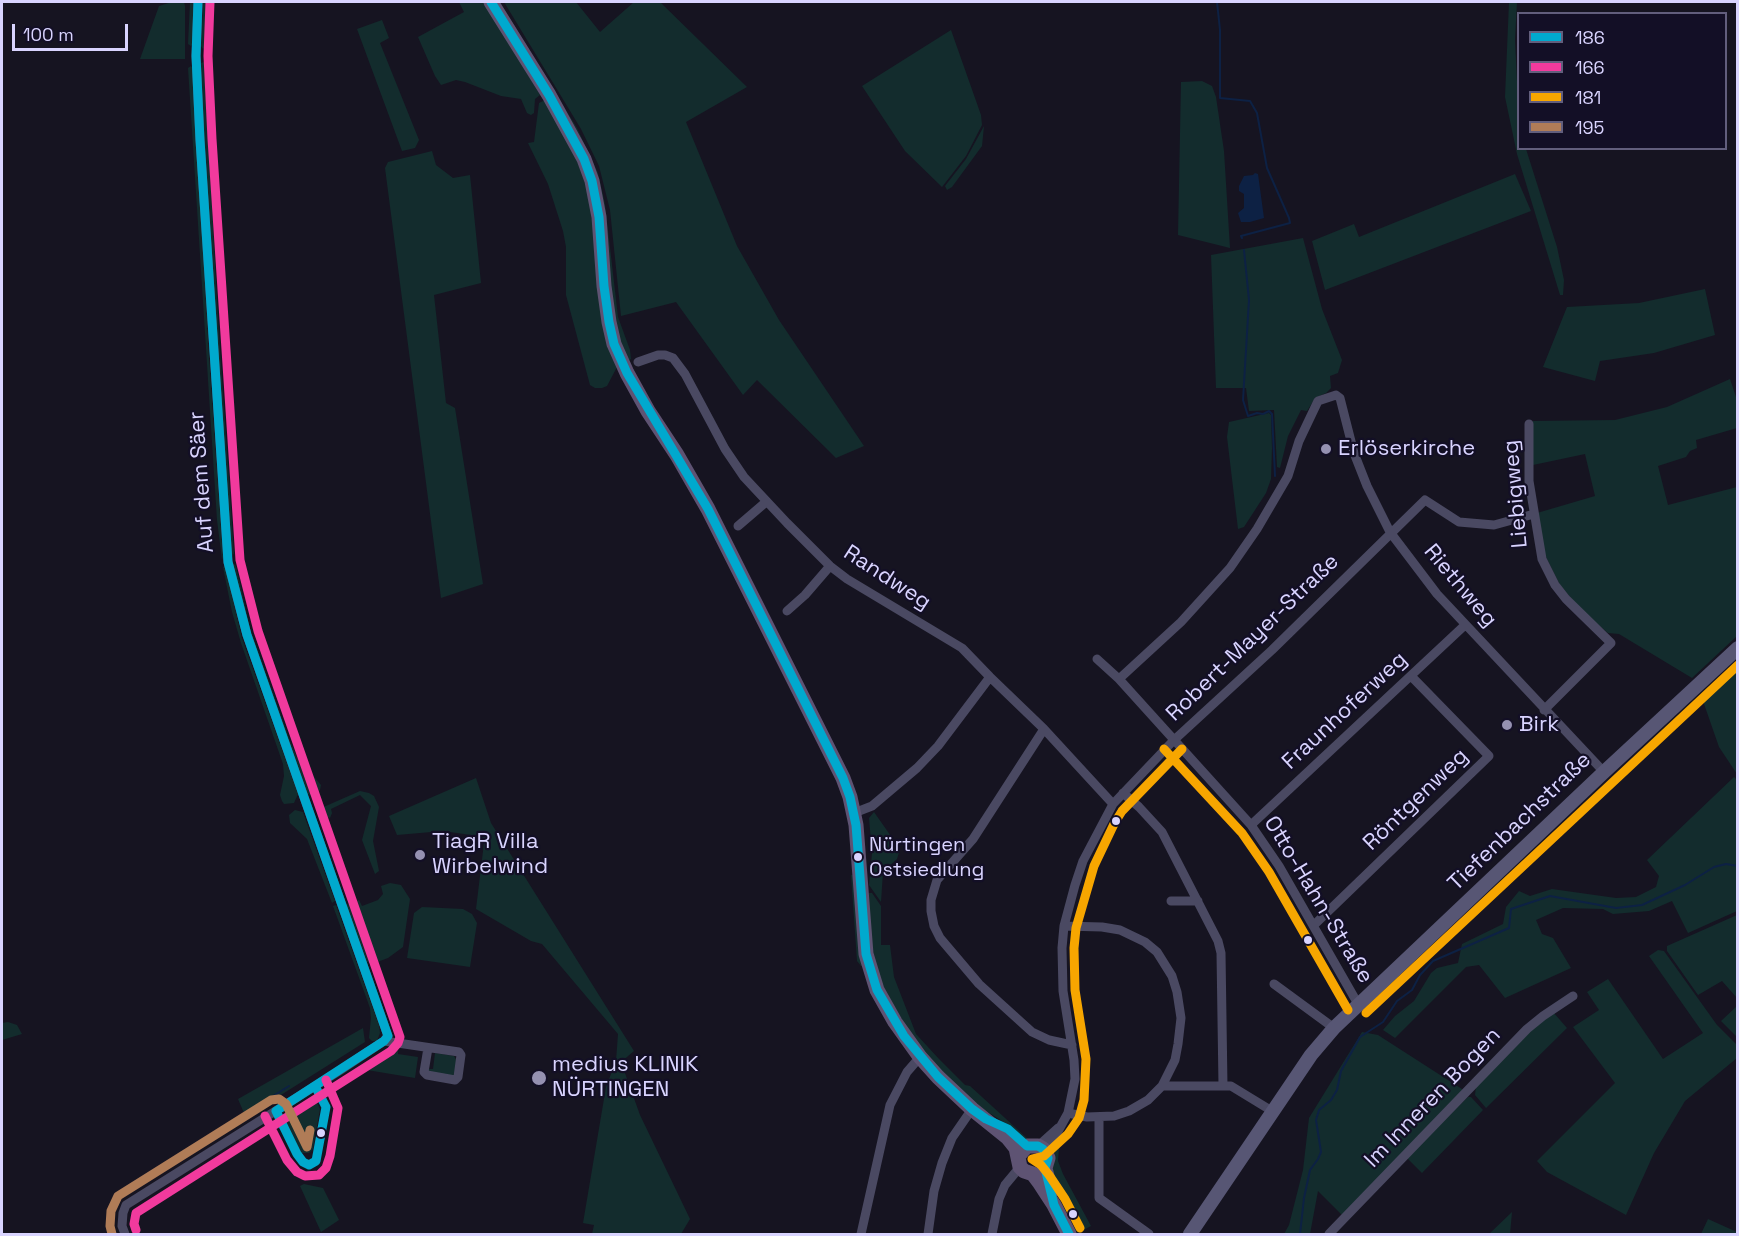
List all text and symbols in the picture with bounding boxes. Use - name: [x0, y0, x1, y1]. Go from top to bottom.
- scale bar: [15, 12, 130, 50]
- legend: [1517, 12, 1727, 150]
- text: 100 m: [23, 23, 74, 46]
- text: 186: [1575, 26, 1605, 49]
- text: 166: [1575, 56, 1605, 79]
- text: 181: [1575, 86, 1601, 109]
- text: 195: [1575, 116, 1604, 139]
- street label: Auf dem Säer: [184, 410, 220, 554]
- place label: Erlöserkirche: [1338, 436, 1475, 462]
- street label: Liebigweg: [1498, 439, 1534, 549]
- marker: Erlöserkirche: [1319, 442, 1333, 456]
- street label: Riethweg: [1418, 539, 1502, 633]
- street label: Randweg: [838, 540, 936, 616]
- street label: Robert-Mayer-Straße: [1161, 549, 1345, 727]
- street label: Fraunhoferweg: [1277, 646, 1413, 776]
- place label: Birk: [1519, 712, 1559, 738]
- marker: Birk: [1500, 718, 1514, 732]
- street label: Röntgenweg: [1358, 743, 1474, 857]
- street label: Tiefenbachstraße: [1443, 747, 1597, 897]
- street label: Otto-Hahn-Straße: [1258, 812, 1378, 988]
- unlabelled marker: [1110, 815, 1122, 827]
- place label: TiagR Villa Wirbelwind: [432, 829, 548, 880]
- place label: Nürtingen Ostsiedlung: [869, 834, 984, 881]
- marker: TiagR Villa Wirbelwind: [413, 848, 427, 862]
- marker: Nürtingen Ostsiedlung: [852, 851, 864, 863]
- unlabelled marker: [1302, 934, 1314, 946]
- street label: Im Inneren Bogen: [1360, 1023, 1506, 1173]
- place label: medius KLINIK NÜRTINGEN: [552, 1052, 698, 1104]
- marker: medius KLINIK NÜRTINGEN: [530, 1069, 548, 1087]
- unlabelled marker: [315, 1127, 327, 1139]
- unlabelled marker: [1067, 1208, 1079, 1220]

